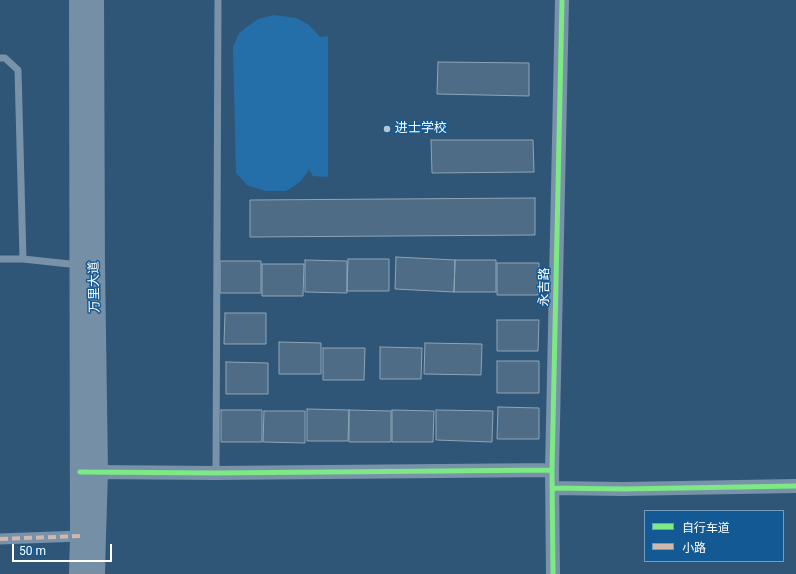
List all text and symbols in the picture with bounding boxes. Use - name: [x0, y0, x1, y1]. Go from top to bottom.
- place label: 进士学校: [395, 121, 447, 137]
- marker: 进士学校: [382, 124, 392, 134]
- street label: 万里大道: [87, 261, 103, 313]
- street label: 永吉路: [537, 267, 553, 307]
- legend: [644, 510, 784, 562]
- text: 自行车道: [682, 521, 730, 535]
- scale bar: [14, 536, 114, 562]
- text: 小路: [682, 541, 706, 555]
- text: 50 m: [19, 544, 46, 558]

